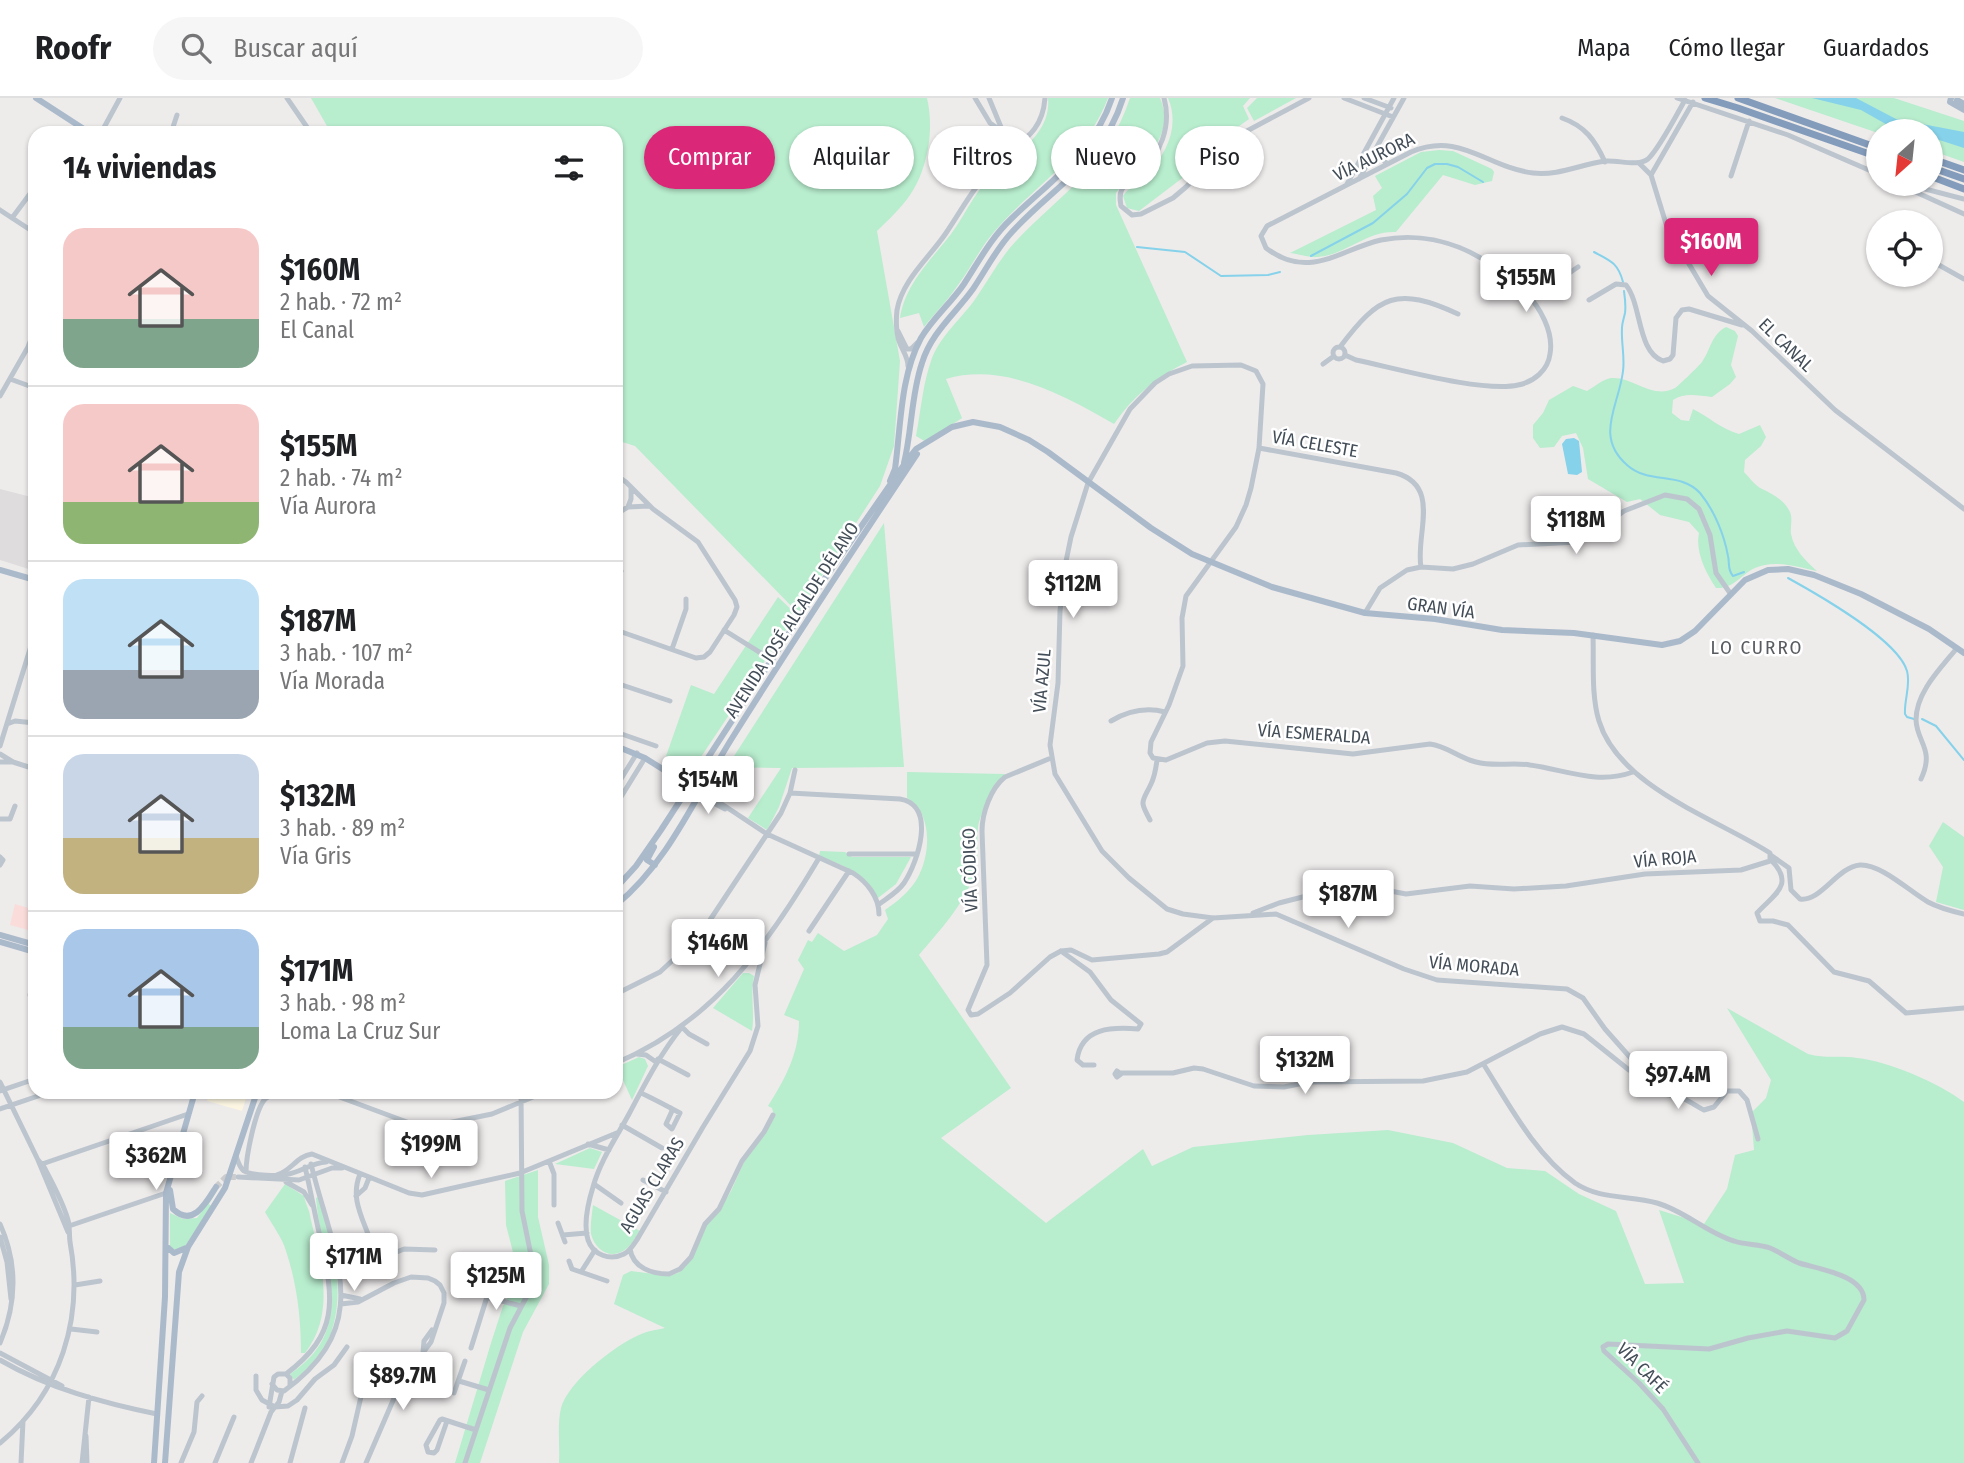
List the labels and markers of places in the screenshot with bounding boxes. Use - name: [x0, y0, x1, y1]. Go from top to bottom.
- pin: $160M: [1662, 218, 1760, 278]
- pin: $155M: [1477, 254, 1575, 314]
- pin: $118M: [1527, 496, 1625, 556]
- pin: $112M: [1024, 560, 1122, 620]
- pin: $154M: [659, 756, 757, 816]
- pin: $187M: [1299, 870, 1397, 930]
- pin: $146M: [669, 920, 767, 979]
- pin: $132M: [1256, 1037, 1354, 1096]
- pin: $97.4M: [1621, 1052, 1735, 1111]
- pin: $199M: [382, 1121, 480, 1180]
- pin: $362M: [107, 1132, 205, 1192]
- pin: $171M: [305, 1234, 403, 1293]
- pin: $125M: [447, 1252, 545, 1312]
- pin: $89.7M: [346, 1352, 460, 1412]

